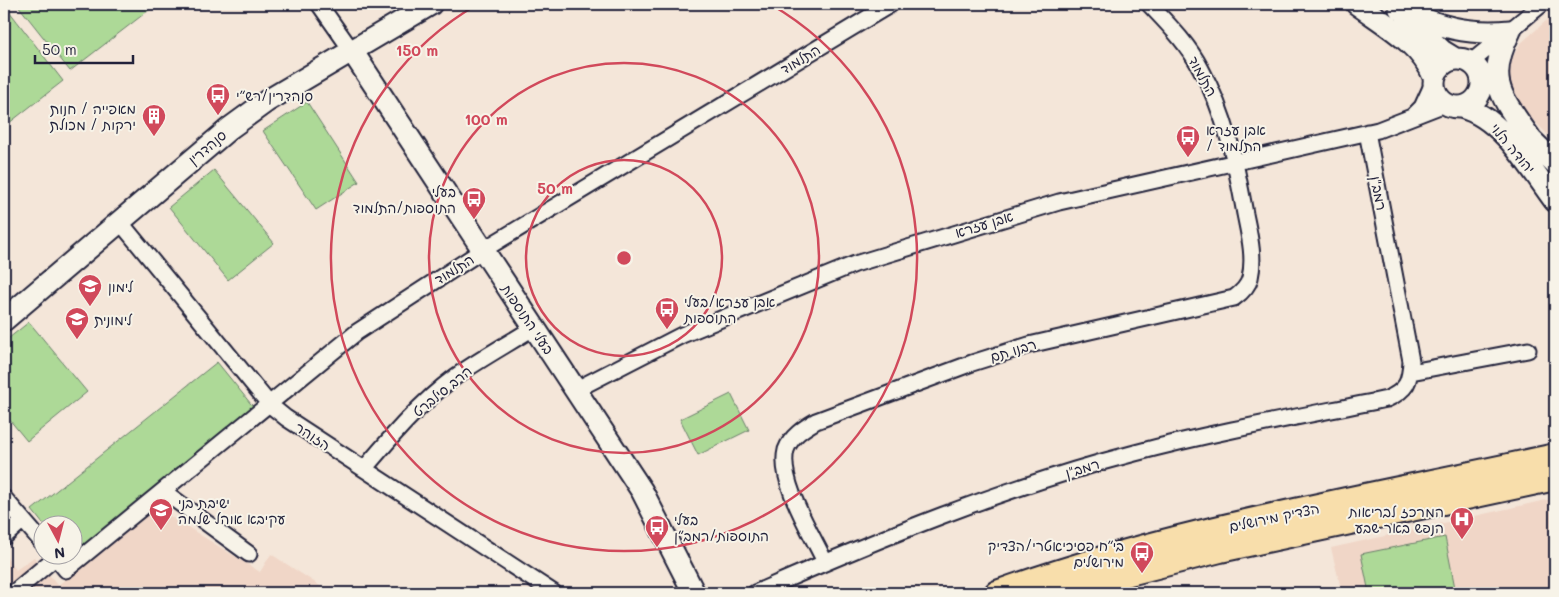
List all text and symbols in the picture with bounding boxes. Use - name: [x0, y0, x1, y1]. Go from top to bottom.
- scale bar: [35, 32, 132, 64]
- text: 50 m: [42, 39, 77, 59]
- text: 150 m: [396, 40, 438, 60]
- street label: התלמוד: [776, 40, 824, 78]
- street label: התלמוד: [1184, 52, 1222, 100]
- bus stop icon: סנהדרין/רש״י: [205, 82, 231, 116]
- place label: סנהדרין/רש״י: [236, 86, 313, 105]
- place label: מאפייה / חנות ירקות / מכולת: [49, 99, 136, 134]
- building icon: מאפייה / חנות ירקות / מכולת: [141, 103, 167, 137]
- text: 100 m: [464, 109, 508, 129]
- street label: יהודה הלוי: [1486, 119, 1540, 177]
- place label: אבן עזרא / התלמוד: [1206, 120, 1266, 155]
- bus stop icon: אבן עזרא / התלמוד: [1175, 124, 1201, 158]
- street label: סנהדרין: [184, 125, 230, 169]
- street label: רמב"ן: [1366, 174, 1392, 212]
- text: 50 m: [537, 178, 573, 198]
- place label: בעלי התוספות/התלמוד: [353, 182, 456, 217]
- bus stop icon: בעלי התוספות/התלמוד: [461, 186, 487, 220]
- street label: אבן עזרא: [953, 206, 1016, 242]
- street label: התלמוד: [431, 249, 477, 289]
- centre of rings: [615, 249, 633, 267]
- school or university icon: לימון: [77, 273, 103, 307]
- place label: לימון: [108, 277, 134, 296]
- street label: בעלי התוספות: [497, 279, 559, 358]
- place label: אבן עזרא/בעלי התוספות: [683, 292, 776, 327]
- bus stop icon: אבן עזרא/בעלי התוספות: [654, 296, 680, 330]
- school or university icon: לימונית: [64, 306, 90, 340]
- place label: לימונית: [94, 310, 132, 329]
- street label: רבנו תם: [987, 334, 1039, 366]
- street label: הרב סילברט: [408, 361, 476, 421]
- street label: הזוהר: [292, 417, 334, 455]
- street label: רמב"ן: [1062, 454, 1102, 482]
- place label: ישיבת בני עקיבא אוהל שלמה: [178, 493, 285, 528]
- school or university icon: ישיבת בני עקיבא אוהל שלמה: [148, 497, 174, 531]
- street label: הצדיק מירושלים: [1227, 498, 1321, 536]
- place label: המרכז לבריאות הנפש באר שבע: [1348, 502, 1444, 537]
- hospital icon: המרכז לבריאות הנפש באר שבע: [1449, 506, 1475, 540]
- place label: בעלי התוספות/רמב״ן: [674, 510, 769, 545]
- north arrow: [32, 514, 82, 564]
- bus stop icon: בעלי התוספות/רמב״ן: [644, 514, 670, 548]
- place label: בי״ח פסיכיאטרי/הצדיק מירושלים: [988, 536, 1124, 571]
- bus stop icon: בי״ח פסיכיאטרי/הצדיק מירושלים: [1129, 540, 1155, 574]
- text: N: [53, 543, 66, 563]

